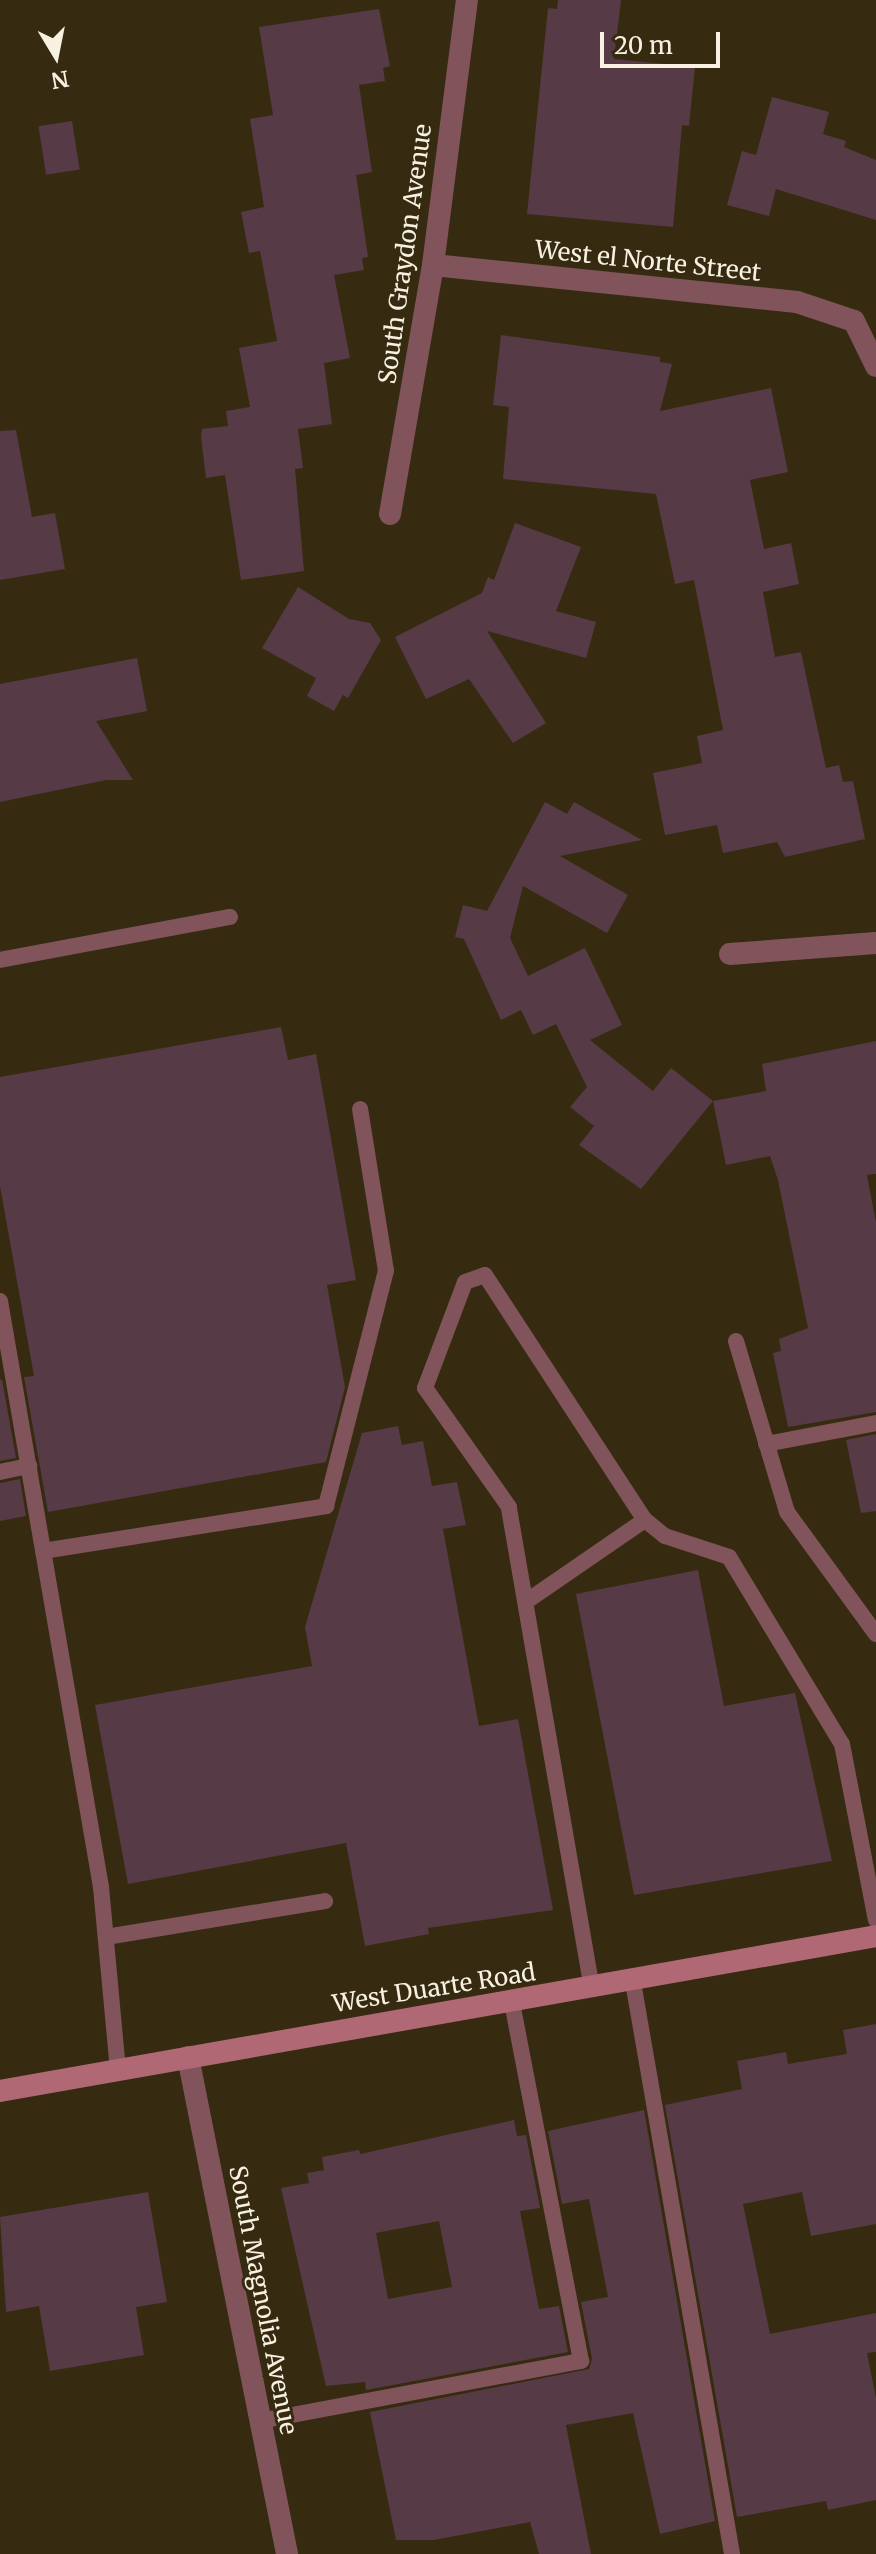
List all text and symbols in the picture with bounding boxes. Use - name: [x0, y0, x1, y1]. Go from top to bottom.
- north arrow: [16, 16, 96, 96]
- scale bar: [604, 16, 724, 66]
- text: 20 m: [614, 30, 673, 61]
- text: N: [49, 64, 71, 95]
- street label: South Graydon Avenue: [372, 122, 438, 386]
- street label: West el Norte Street: [534, 235, 762, 287]
- street label: West Duarte Road: [331, 1958, 537, 2018]
- street label: South Magnolia Avenue: [223, 2163, 303, 2437]

